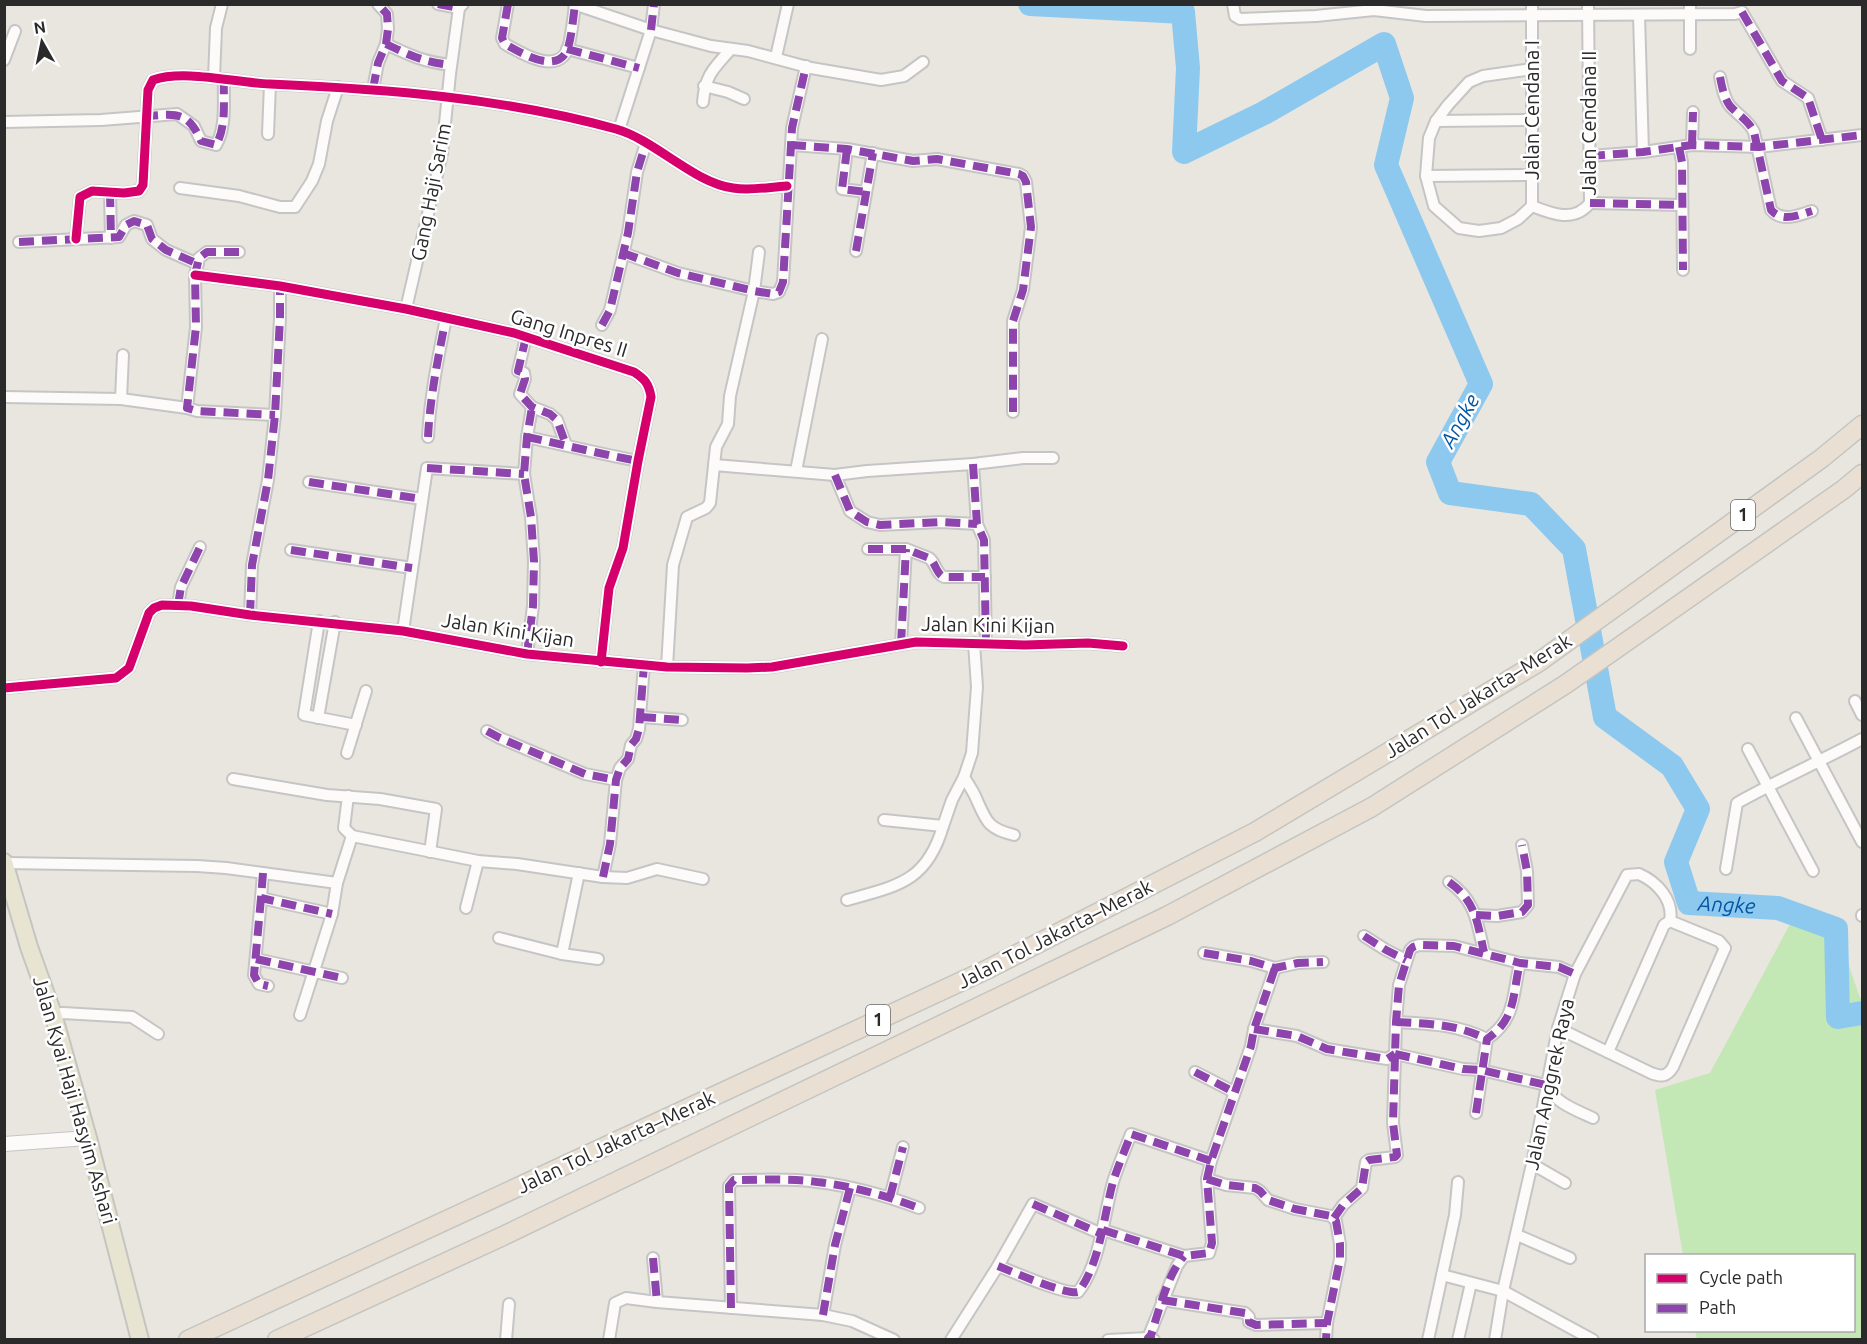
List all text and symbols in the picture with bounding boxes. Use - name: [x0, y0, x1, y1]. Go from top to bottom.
- north arrow: [12, 12, 72, 72]
- text: N: [32, 17, 47, 37]
- street label: Jalan Cendana I: [1520, 40, 1543, 180]
- street label: Jalan Cendana II: [1577, 51, 1600, 195]
- street label: Gang Haji Sarim: [406, 121, 455, 263]
- street label: Gang Inpres II: [508, 304, 631, 361]
- water label: Angke: [1434, 389, 1484, 452]
- road number: 1: [1731, 500, 1755, 530]
- street label: Jalan Kini Kijan: [440, 608, 576, 651]
- street label: Jalan Kini Kijan: [921, 612, 1055, 637]
- street label: Jalan Tol Jakarta–Merak: [1380, 629, 1575, 763]
- street label: Jalan Tol Jakarta–Merak: [953, 874, 1156, 993]
- water label: Angke: [1696, 890, 1757, 918]
- street label: Jalan Kyai Haji Hasyim Ashari: [29, 973, 122, 1227]
- street label: Jalan Anggrek Raya: [1519, 996, 1578, 1172]
- road number: 1: [866, 1005, 890, 1035]
- street label: Jalan Tol Jakarta–Merak: [513, 1086, 718, 1198]
- legend: [1645, 1254, 1855, 1332]
- text: Cycle path: [1699, 1267, 1783, 1287]
- text: Path: [1699, 1297, 1736, 1317]

